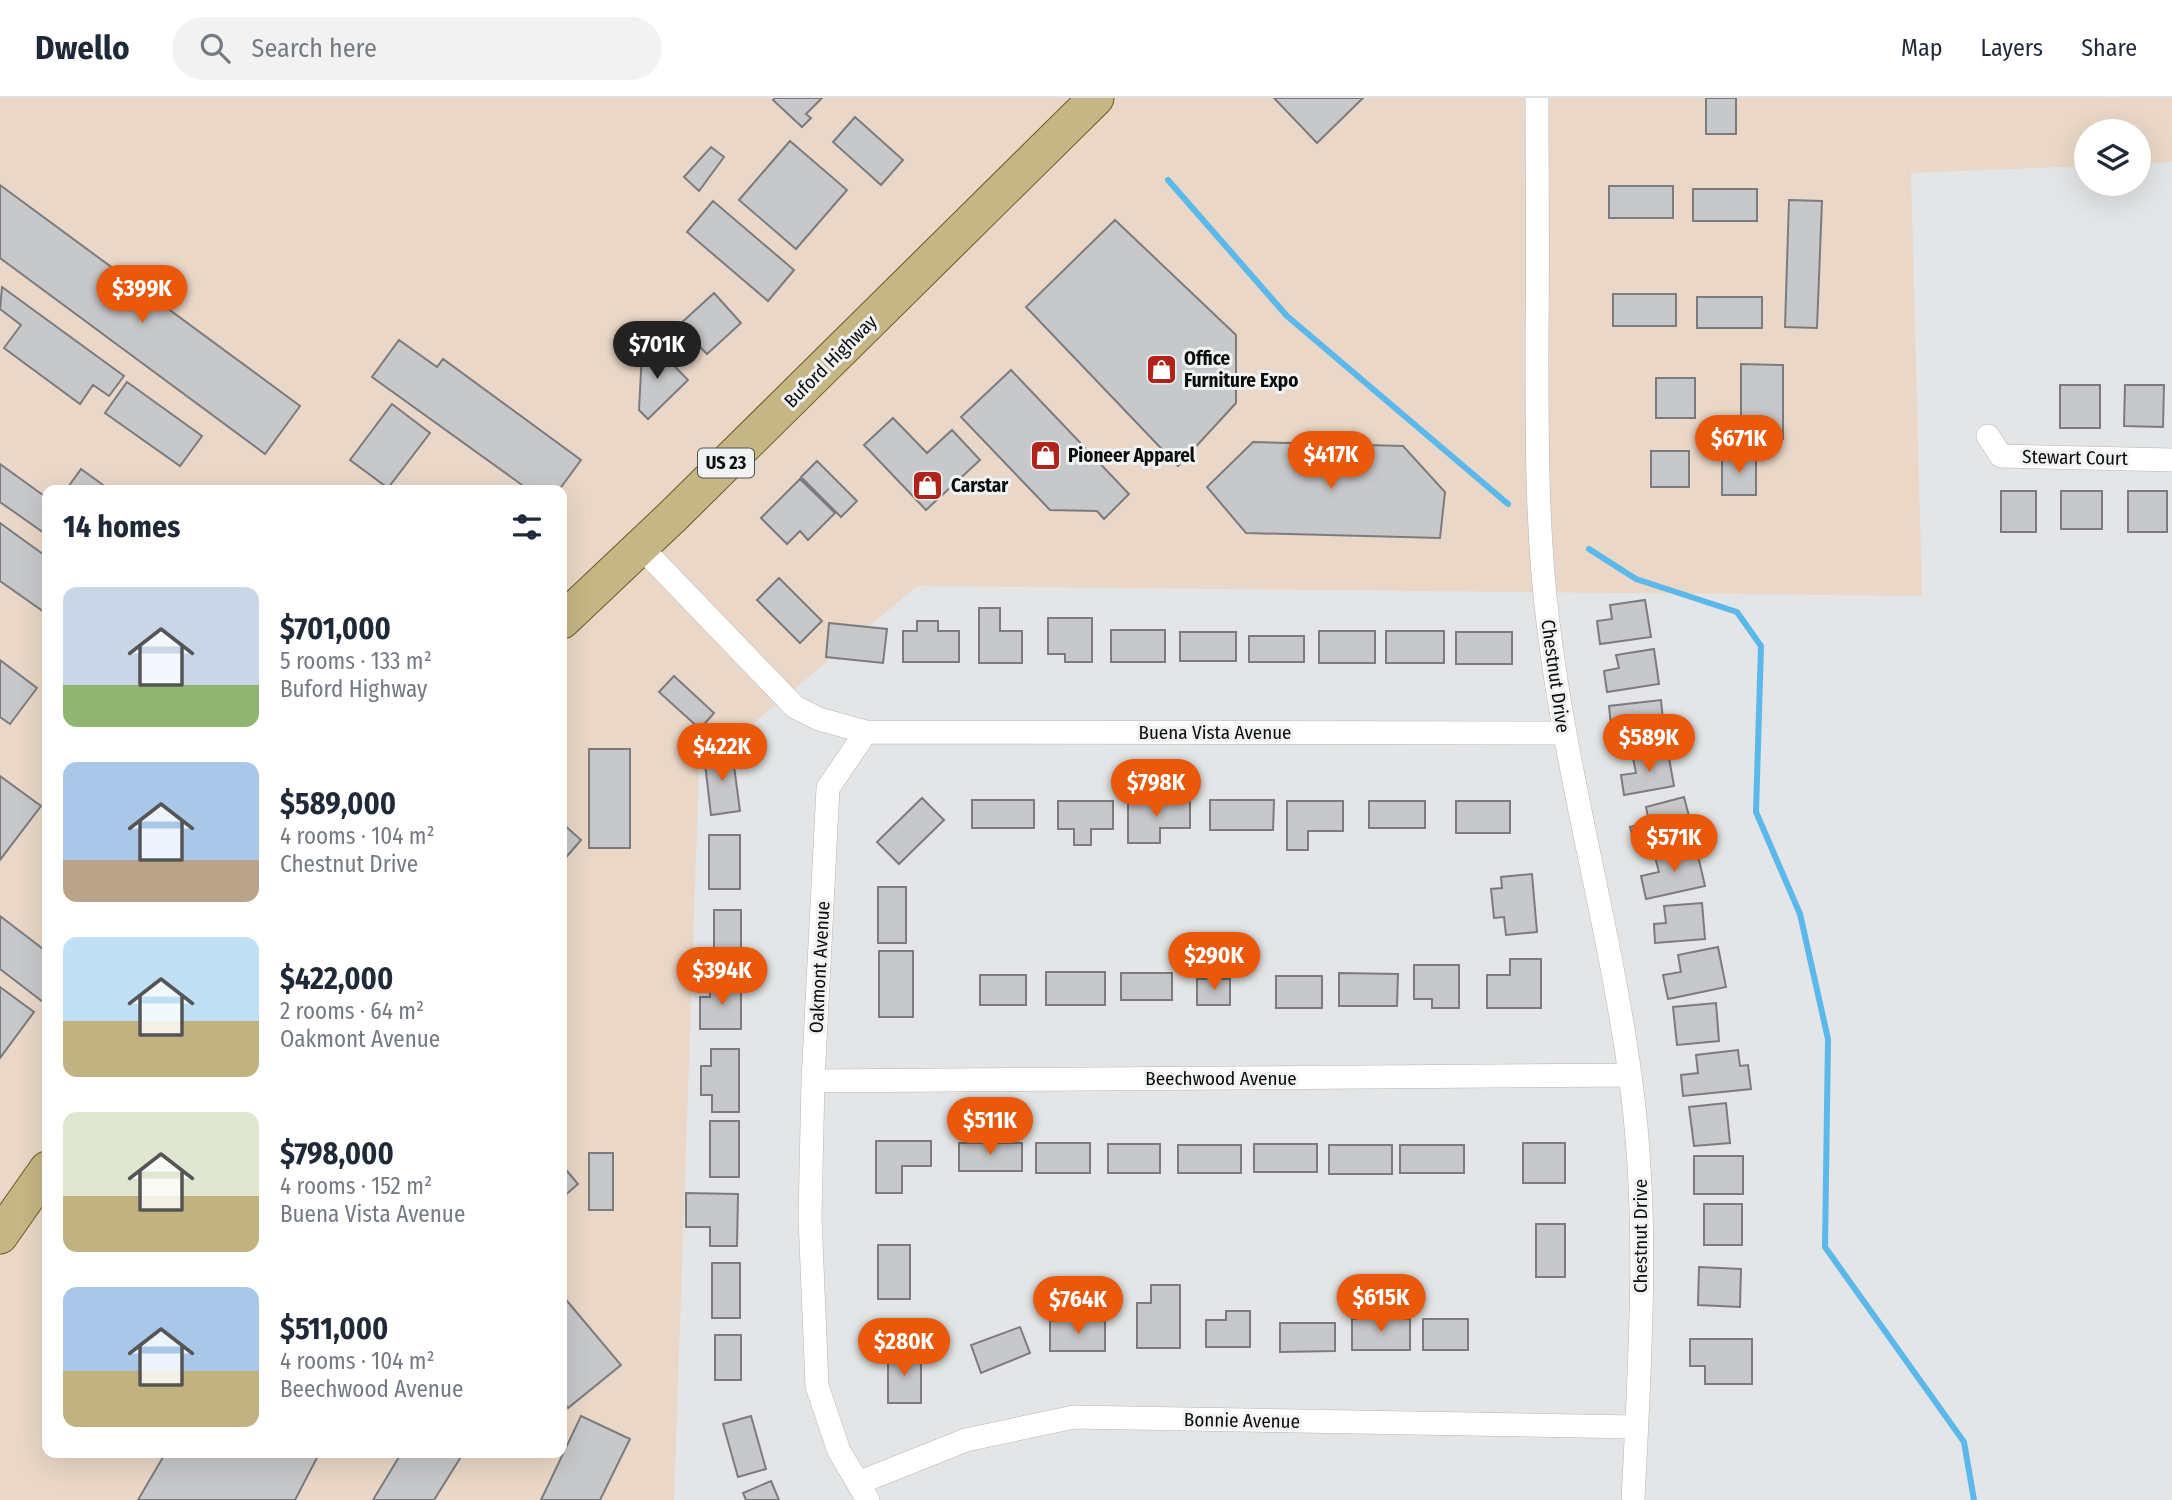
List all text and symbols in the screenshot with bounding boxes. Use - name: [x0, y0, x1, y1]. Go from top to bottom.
- search box: [172, 17, 662, 80]
- text: Dwello: [35, 28, 130, 68]
- icon: search: [196, 29, 234, 67]
- text: Search here: [252, 33, 377, 64]
- text: Map: [1901, 34, 1943, 62]
- text: Layers: [1981, 34, 2043, 62]
- text: Share: [2081, 34, 2137, 62]
- map controls: [2074, 119, 2151, 196]
- button: layers: [2074, 119, 2151, 196]
- pin: $399K: [93, 266, 191, 325]
- text: $399K: [112, 274, 172, 302]
- street label: Buford Highway: [779, 310, 882, 412]
- pin: $701K: [608, 322, 706, 381]
- text: $701K: [629, 330, 685, 358]
- place label: Office Furniture Expo: [1184, 347, 1298, 392]
- shop icon: Office Furniture Expo: [1144, 352, 1178, 386]
- pin: $671K: [1690, 416, 1788, 475]
- text: $671K: [1711, 424, 1767, 452]
- pin: $417K: [1282, 432, 1380, 491]
- shop icon: Pioneer Apparel: [1028, 438, 1062, 472]
- text: $417K: [1304, 440, 1358, 468]
- place label: Pioneer Apparel: [1068, 444, 1196, 467]
- street label: Stewart Court: [2022, 445, 2129, 470]
- road number: US 23: [698, 449, 754, 478]
- shop icon: Carstar: [911, 468, 945, 502]
- place label: Carstar: [951, 474, 1009, 497]
- icon: filters: [508, 508, 546, 546]
- text: 14 homes: [63, 509, 180, 545]
- text: $701,000: [280, 611, 391, 647]
- icon: home: [119, 615, 203, 699]
- street label: Chestnut Drive: [1536, 618, 1575, 734]
- text: 5 rooms · 133 m²: [280, 647, 432, 675]
- text: Buford Highway: [280, 675, 427, 703]
- pin: $589K: [1600, 714, 1698, 774]
- street label: Buena Vista Avenue: [1138, 721, 1292, 744]
- text: $589K: [1619, 723, 1679, 751]
- pin: $422K: [673, 724, 771, 783]
- text: $422K: [693, 732, 751, 760]
- pin: $798K: [1107, 760, 1205, 819]
- text: $798K: [1127, 768, 1185, 796]
- text: $589,000: [280, 786, 396, 822]
- icon: home: [119, 790, 203, 874]
- pin: $571K: [1625, 814, 1723, 874]
- text: 4 rooms · 104 m²: [280, 822, 435, 850]
- text: $571K: [1647, 823, 1701, 851]
- text: Chestnut Drive: [280, 850, 418, 878]
- street label: Oakmont Avenue: [805, 900, 834, 1034]
- pin: $290K: [1165, 932, 1263, 992]
- text: $290K: [1184, 941, 1244, 969]
- pin: $394K: [673, 948, 771, 1007]
- text: $394K: [692, 956, 752, 984]
- text: $422,000: [280, 961, 393, 997]
- icon: home: [119, 965, 203, 1049]
- text: 2 rooms · 64 m²: [280, 997, 424, 1025]
- text: Oakmont Avenue: [280, 1025, 440, 1053]
- street label: Beechwood Avenue: [1145, 1067, 1297, 1090]
- pin: $511K: [941, 1098, 1039, 1157]
- text: $511K: [963, 1106, 1017, 1134]
- text: $798,000: [280, 1136, 394, 1172]
- icon: home: [119, 1140, 203, 1224]
- text: 4 rooms · 152 m²: [280, 1172, 432, 1200]
- street label: Chestnut Drive: [1629, 1179, 1652, 1293]
- text: Buena Vista Avenue: [280, 1200, 465, 1228]
- pin: $615K: [1332, 1274, 1430, 1334]
- pin: $764K: [1029, 1276, 1127, 1336]
- text: $615K: [1353, 1283, 1409, 1311]
- text: $764K: [1049, 1285, 1107, 1313]
- text: $511,000: [280, 1311, 388, 1347]
- icon: home: [119, 1315, 203, 1399]
- pin: $280K: [855, 1318, 953, 1378]
- text: $280K: [874, 1327, 934, 1355]
- text: 4 rooms · 104 m²: [280, 1347, 435, 1375]
- text: Beechwood Avenue: [280, 1375, 463, 1403]
- street label: Bonnie Avenue: [1184, 1408, 1300, 1433]

